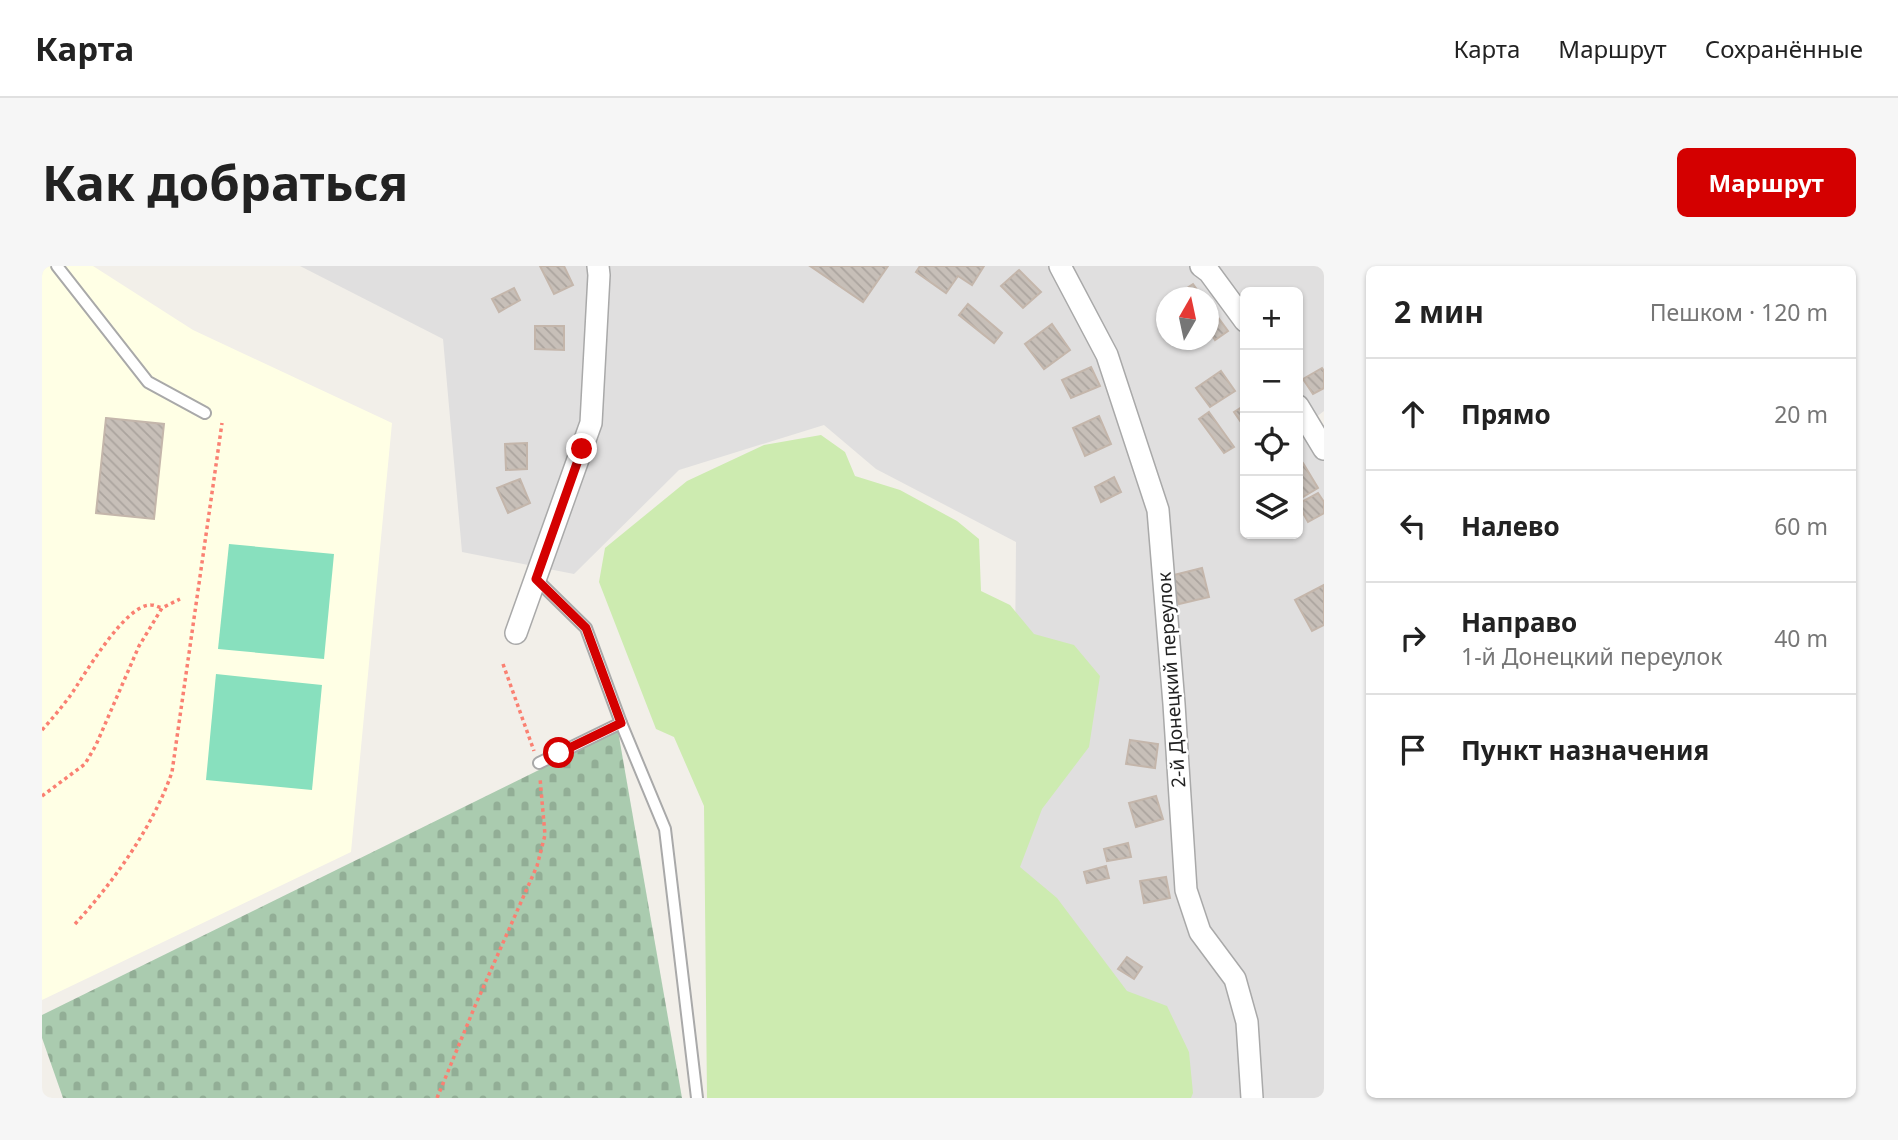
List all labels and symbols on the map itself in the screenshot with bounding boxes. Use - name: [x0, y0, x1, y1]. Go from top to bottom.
- north arrow: [1156, 287, 1219, 350]
- route end: [566, 433, 597, 464]
- street label: 2-й Донецкий переулок: [1151, 571, 1191, 789]
- route start: [543, 737, 574, 768]

